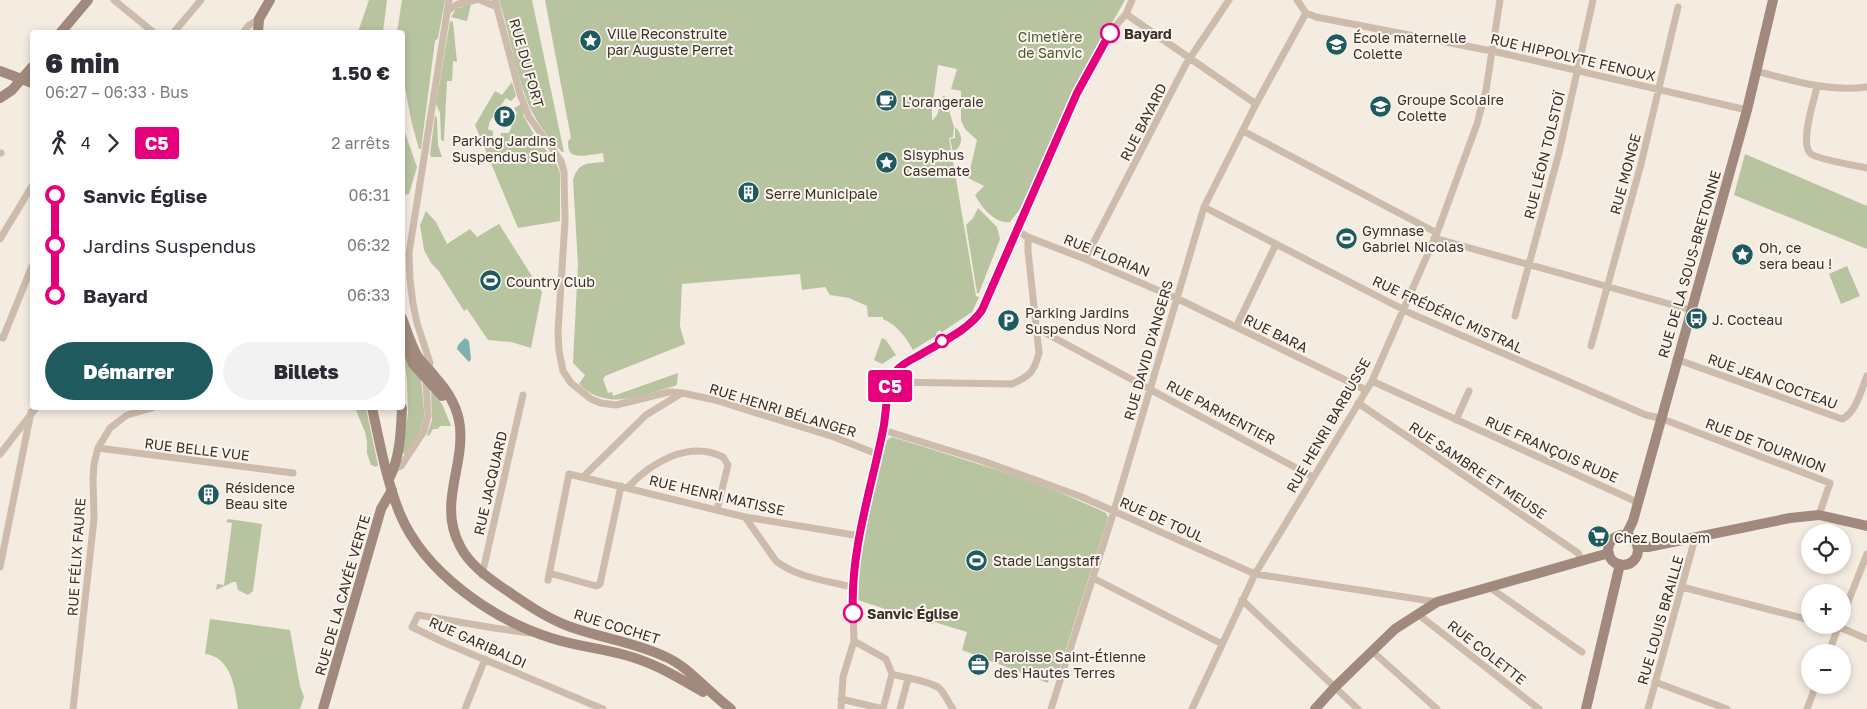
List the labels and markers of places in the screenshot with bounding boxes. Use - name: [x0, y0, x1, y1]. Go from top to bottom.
- marker: Bayard: [1100, 23, 1120, 43]
- place label: Ville Reconstruite par Auguste Perret: [607, 25, 733, 58]
- place label: Bayard: [1124, 25, 1172, 42]
- place icon: Ville Reconstruite par Auguste Perret: [579, 29, 603, 53]
- place label: École maternelle Colette: [1353, 29, 1466, 62]
- school or university icon: École maternelle Colette: [1325, 33, 1349, 57]
- cafe icon: L'orangeraie: [874, 89, 898, 113]
- place label: Groupe Scolaire Colette: [1397, 91, 1504, 124]
- place label: L'orangeraie: [902, 93, 984, 110]
- school or university icon: Groupe Scolaire Colette: [1369, 95, 1393, 119]
- parking icon: Parking Jardins Suspendus Sud: [492, 105, 516, 129]
- place label: Parking Jardins Suspendus Sud: [452, 132, 556, 165]
- place label: Sisyphus Casemate: [903, 146, 970, 179]
- place icon: Sisyphus Casemate: [875, 150, 899, 174]
- building icon: Serre Municipale: [737, 181, 761, 205]
- place label: Serre Municipale: [765, 185, 878, 202]
- place label: Gymnase Gabriel Nicolas: [1362, 222, 1464, 255]
- sports icon: Gymnase Gabriel Nicolas: [1334, 226, 1358, 250]
- place label: Oh, ce sera beau !: [1759, 239, 1832, 272]
- place icon: Oh, ce sera beau !: [1731, 243, 1755, 267]
- sports icon: Country Club: [478, 269, 502, 293]
- place label: Country Club: [506, 273, 595, 290]
- place label: Parking Jardins Suspendus Nord: [1025, 304, 1136, 337]
- bus stop icon: J. Cocteau: [1684, 307, 1708, 331]
- parking icon: Parking Jardins Suspendus Nord: [997, 308, 1021, 332]
- place label: J. Cocteau: [1712, 311, 1783, 328]
- unlabelled marker: [935, 334, 949, 348]
- place label: Résidence Beau site: [225, 479, 295, 512]
- building icon: Résidence Beau site: [197, 483, 221, 507]
- supermarket icon: Chez Boulaem: [1586, 525, 1610, 549]
- place label: Chez Boulaem: [1614, 529, 1710, 546]
- sports icon: Stade Langstaff: [965, 548, 989, 572]
- place label: Stade Langstaff: [993, 552, 1100, 569]
- marker: Sanvic Église: [843, 603, 863, 623]
- place label: Sanvic Église: [867, 605, 958, 622]
- place label: Paroisse Saint-Étienne des Hautes Terres: [994, 648, 1146, 681]
- office icon: Paroisse Saint-Étienne des Hautes Terres: [966, 652, 990, 676]

